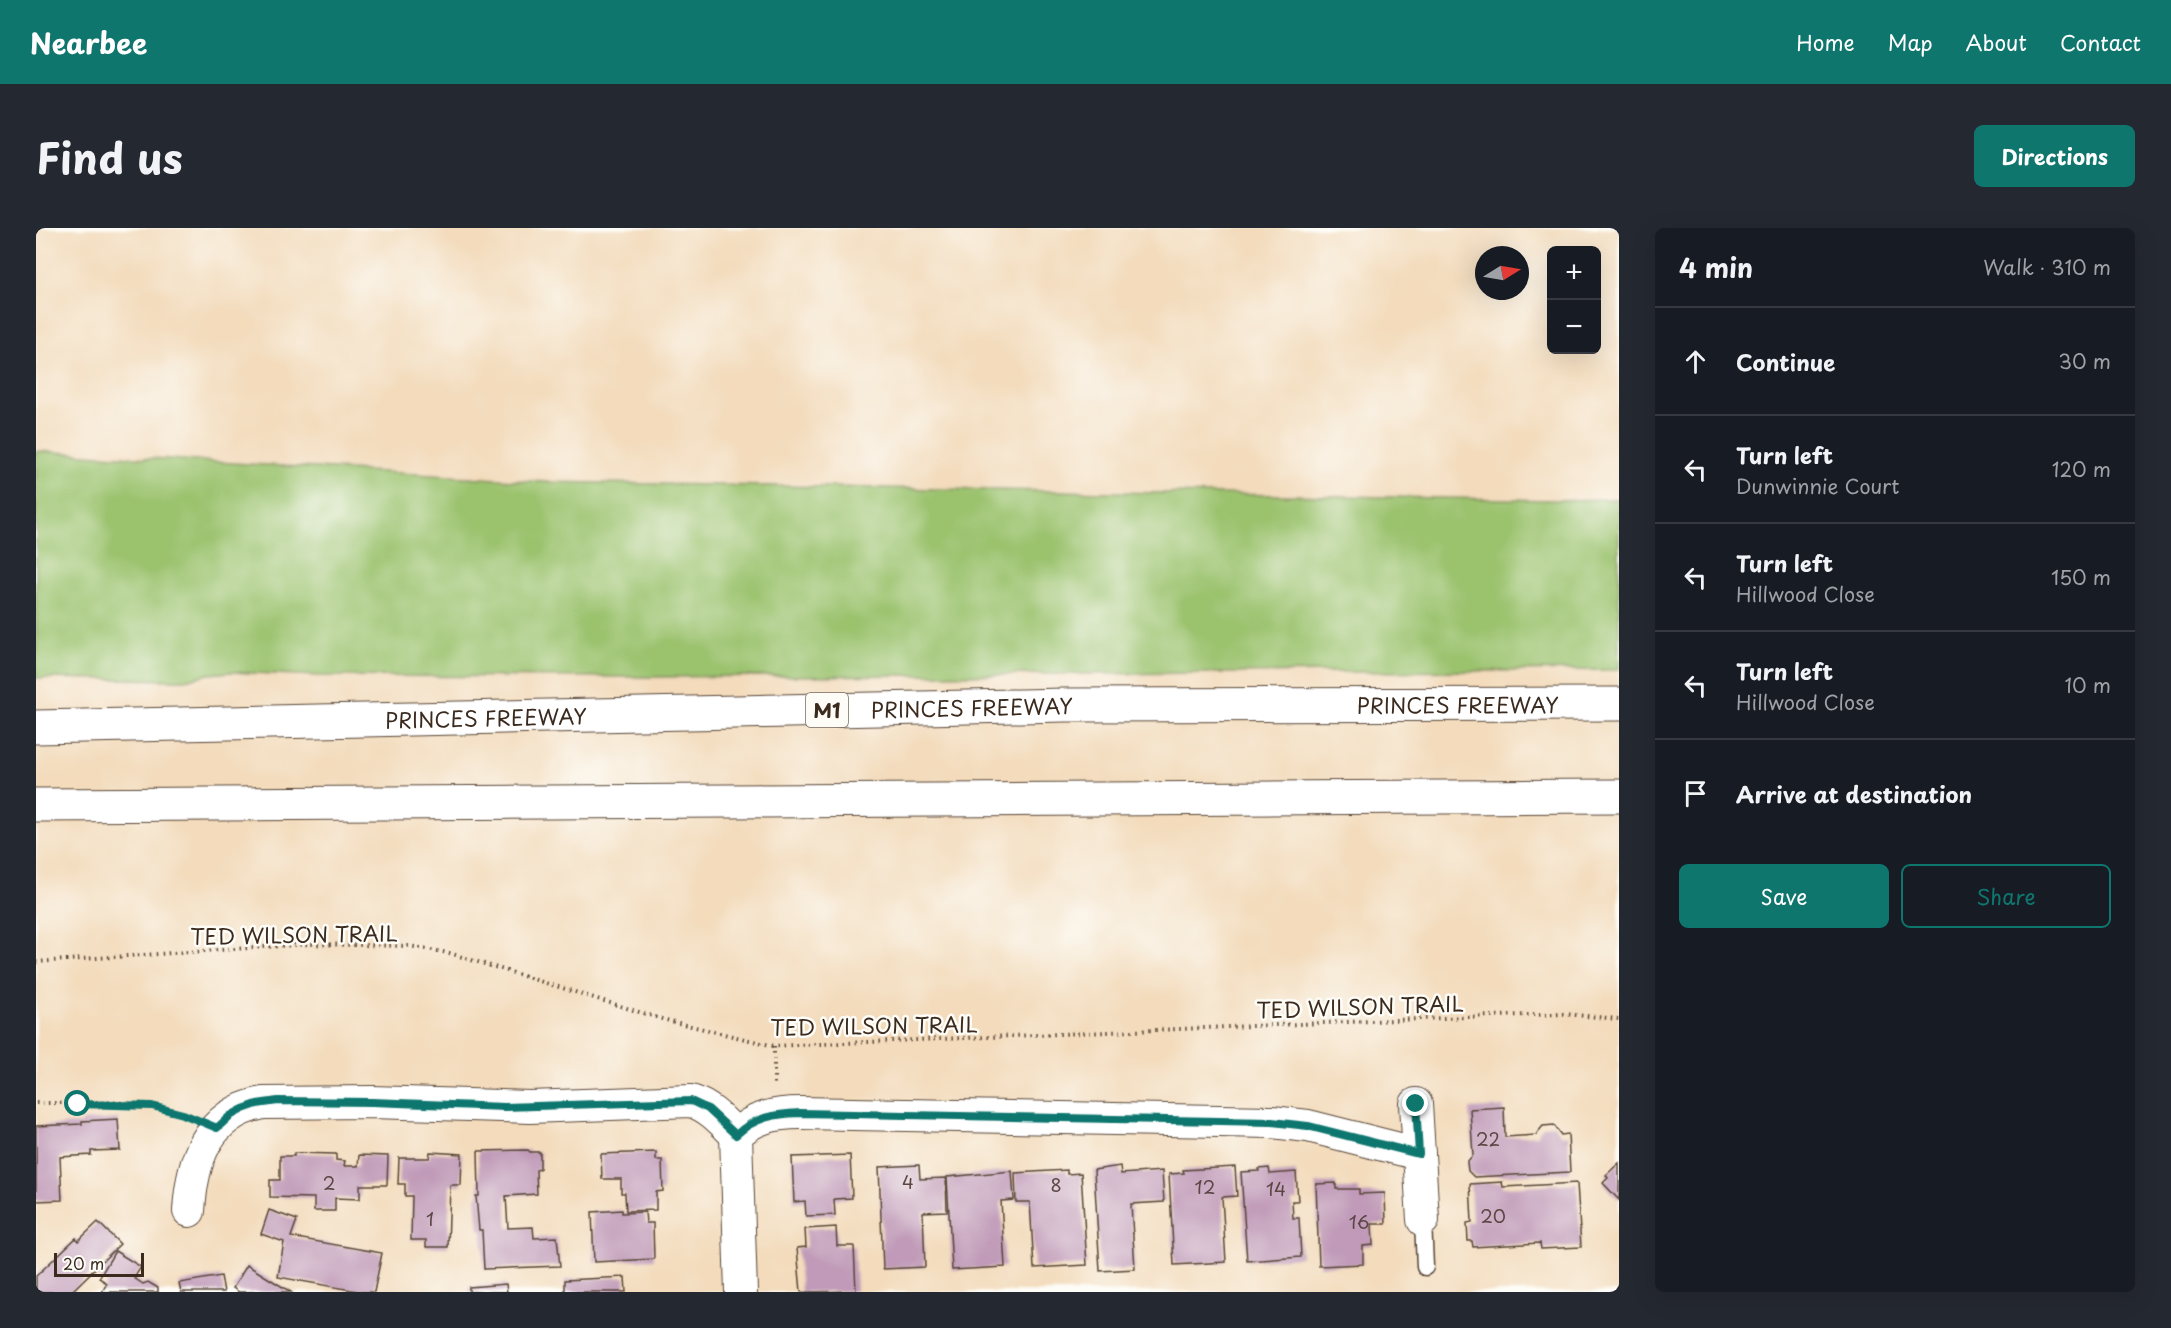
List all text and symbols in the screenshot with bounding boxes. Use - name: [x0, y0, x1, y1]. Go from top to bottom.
- text: Nearbee: [30, 21, 147, 64]
- text: Home: [1796, 26, 1855, 58]
- text: Map: [1888, 26, 1933, 58]
- text: About: [1966, 26, 2027, 58]
- text: Contact: [2060, 26, 2141, 58]
- text: Find us: [36, 125, 183, 188]
- button: Directions: [1974, 125, 2135, 187]
- north arrow: [1475, 246, 1529, 300]
- map controls: [1547, 246, 1601, 354]
- button: +: [1547, 246, 1601, 300]
- text: 4 min: [1679, 248, 1753, 287]
- text: Walk · 310 m: [1983, 252, 2111, 282]
- button: −: [1547, 300, 1601, 354]
- icon: ahead: [1679, 345, 1712, 378]
- text: Continue: [1736, 345, 1835, 378]
- text: 30 m: [2058, 346, 2111, 376]
- text: Turn left: [1736, 438, 1833, 471]
- icon: left: [1679, 453, 1712, 486]
- text: 120 m: [2052, 454, 2111, 484]
- text: Dunwinnie Court: [1736, 471, 1899, 501]
- text: Turn left: [1736, 546, 1833, 579]
- icon: left: [1679, 561, 1712, 594]
- text: 150 m: [2051, 562, 2111, 592]
- text: Hillwood Close: [1736, 579, 1875, 609]
- text: Turn left: [1736, 654, 1833, 687]
- icon: left: [1679, 669, 1712, 702]
- text: 10 m: [2064, 670, 2111, 700]
- text: Hillwood Close: [1736, 687, 1875, 717]
- street label: PRINCES FREEWAY: [1357, 688, 1559, 720]
- street label: PRINCES FREEWAY: [871, 689, 1073, 725]
- road number: M1: [806, 693, 848, 727]
- street label: PRINCES FREEWAY: [385, 699, 588, 736]
- icon: arrive: [1679, 777, 1712, 810]
- text: Arrive at destination: [1736, 777, 1972, 810]
- button: Save: [1679, 864, 1889, 928]
- button: Share: [1901, 864, 2111, 928]
- street label: TED WILSON TRAIL: [190, 916, 398, 952]
- street label: TED WILSON TRAIL: [1256, 986, 1464, 1026]
- street label: TED WILSON TRAIL: [770, 1007, 978, 1043]
- route start: [64, 1090, 90, 1116]
- route end: [1402, 1090, 1428, 1116]
- house number: 22: [1476, 1125, 1500, 1152]
- house number: 4: [902, 1168, 914, 1195]
- house number: 2: [323, 1169, 335, 1196]
- house number: 8: [1050, 1171, 1062, 1198]
- house number: 12: [1195, 1173, 1215, 1200]
- house number: 14: [1266, 1175, 1286, 1202]
- house number: 20: [1480, 1202, 1506, 1229]
- house number: 1: [426, 1205, 434, 1232]
- house number: 16: [1349, 1208, 1369, 1235]
- scale bar: [54, 1250, 144, 1278]
- text: 20 m: [63, 1251, 104, 1275]

